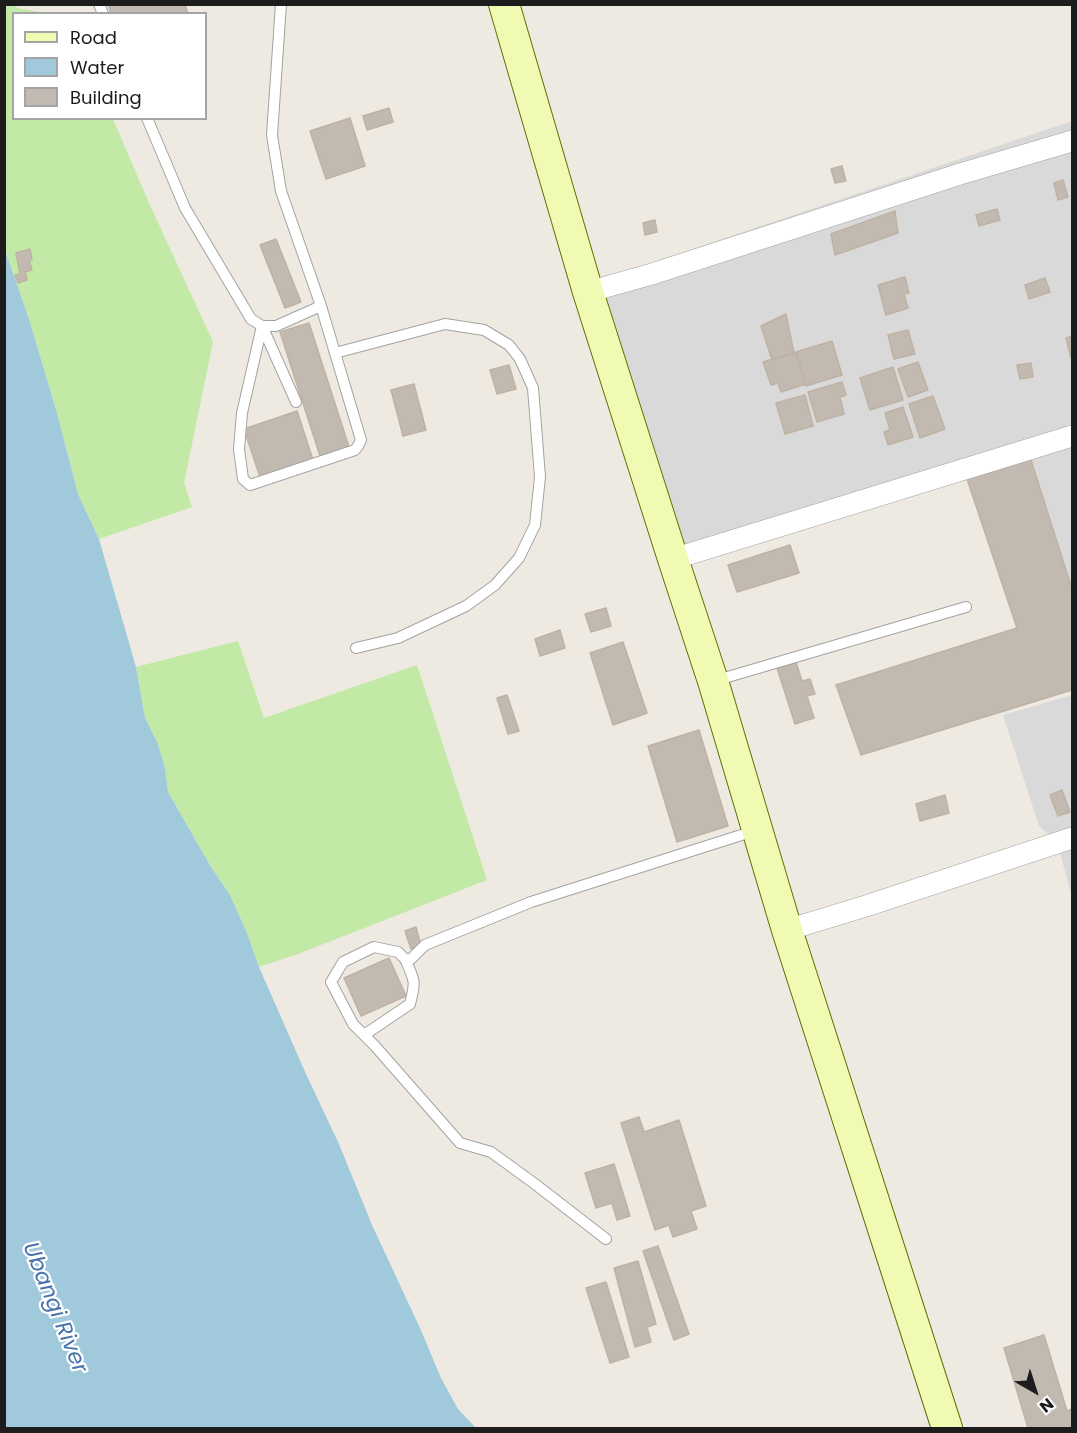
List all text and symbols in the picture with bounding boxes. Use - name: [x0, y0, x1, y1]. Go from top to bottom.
- legend: [12, 12, 207, 120]
- text: Road: [70, 25, 117, 50]
- text: Water: [70, 55, 124, 80]
- text: Building: [70, 85, 142, 110]
- water label: Ubangi River: [16, 1239, 92, 1377]
- north arrow: [1005, 1361, 1065, 1421]
- text: N: [1035, 1393, 1059, 1418]

